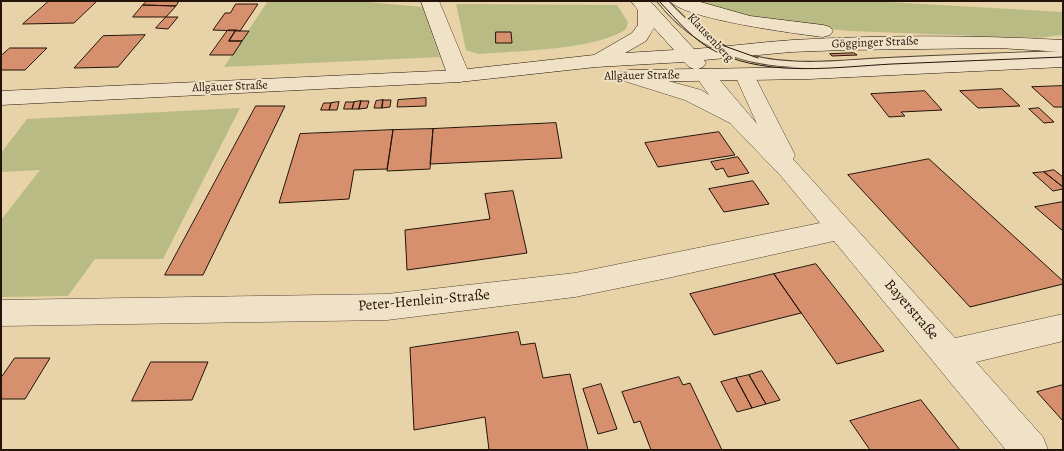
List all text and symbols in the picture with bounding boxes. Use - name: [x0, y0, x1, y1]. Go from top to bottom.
- street label: Klausenberg: [684, 11, 736, 65]
- street label: Gögginger Straße: [831, 34, 919, 52]
- street label: Allgäuer Straße: [604, 68, 680, 84]
- street label: Allgäuer Straße: [192, 78, 268, 96]
- street label: Bayerstraße: [880, 276, 942, 344]
- street label: Peter-Henlein-Straße: [357, 286, 491, 316]

